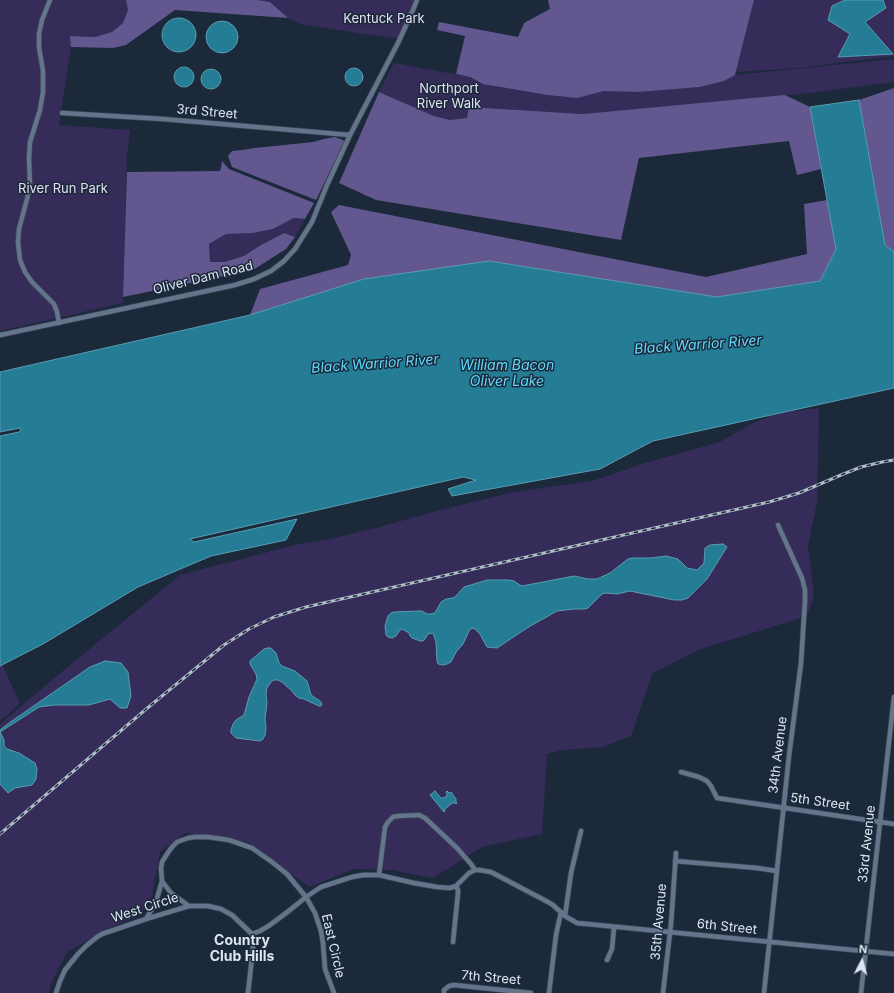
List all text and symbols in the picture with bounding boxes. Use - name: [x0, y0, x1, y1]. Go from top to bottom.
- park label: Kentuck Park: [343, 11, 425, 27]
- park label: Northport River Walk: [417, 81, 481, 112]
- street label: 3rd Street: [176, 102, 238, 122]
- park label: River Run Park: [18, 181, 108, 197]
- street label: Oliver Dam Road: [151, 258, 255, 298]
- water label: Black Warrior River: [634, 332, 762, 358]
- water label: Black Warrior River: [311, 351, 439, 377]
- water label: William Bacon Oliver Lake: [460, 358, 554, 390]
- street label: 34th Avenue: [766, 715, 790, 795]
- street label: 5th Street: [789, 790, 851, 814]
- street label: 33rd Avenue: [855, 804, 879, 884]
- street label: 35th Avenue: [648, 883, 670, 961]
- street label: West Circle: [109, 890, 181, 926]
- street label: East Circle: [318, 912, 348, 980]
- street label: 6th Street: [696, 916, 758, 938]
- district label: Country Club Hills: [210, 933, 274, 966]
- north arrow: [842, 941, 882, 981]
- text: N: [858, 942, 868, 956]
- street label: 7th Street: [461, 968, 521, 988]

